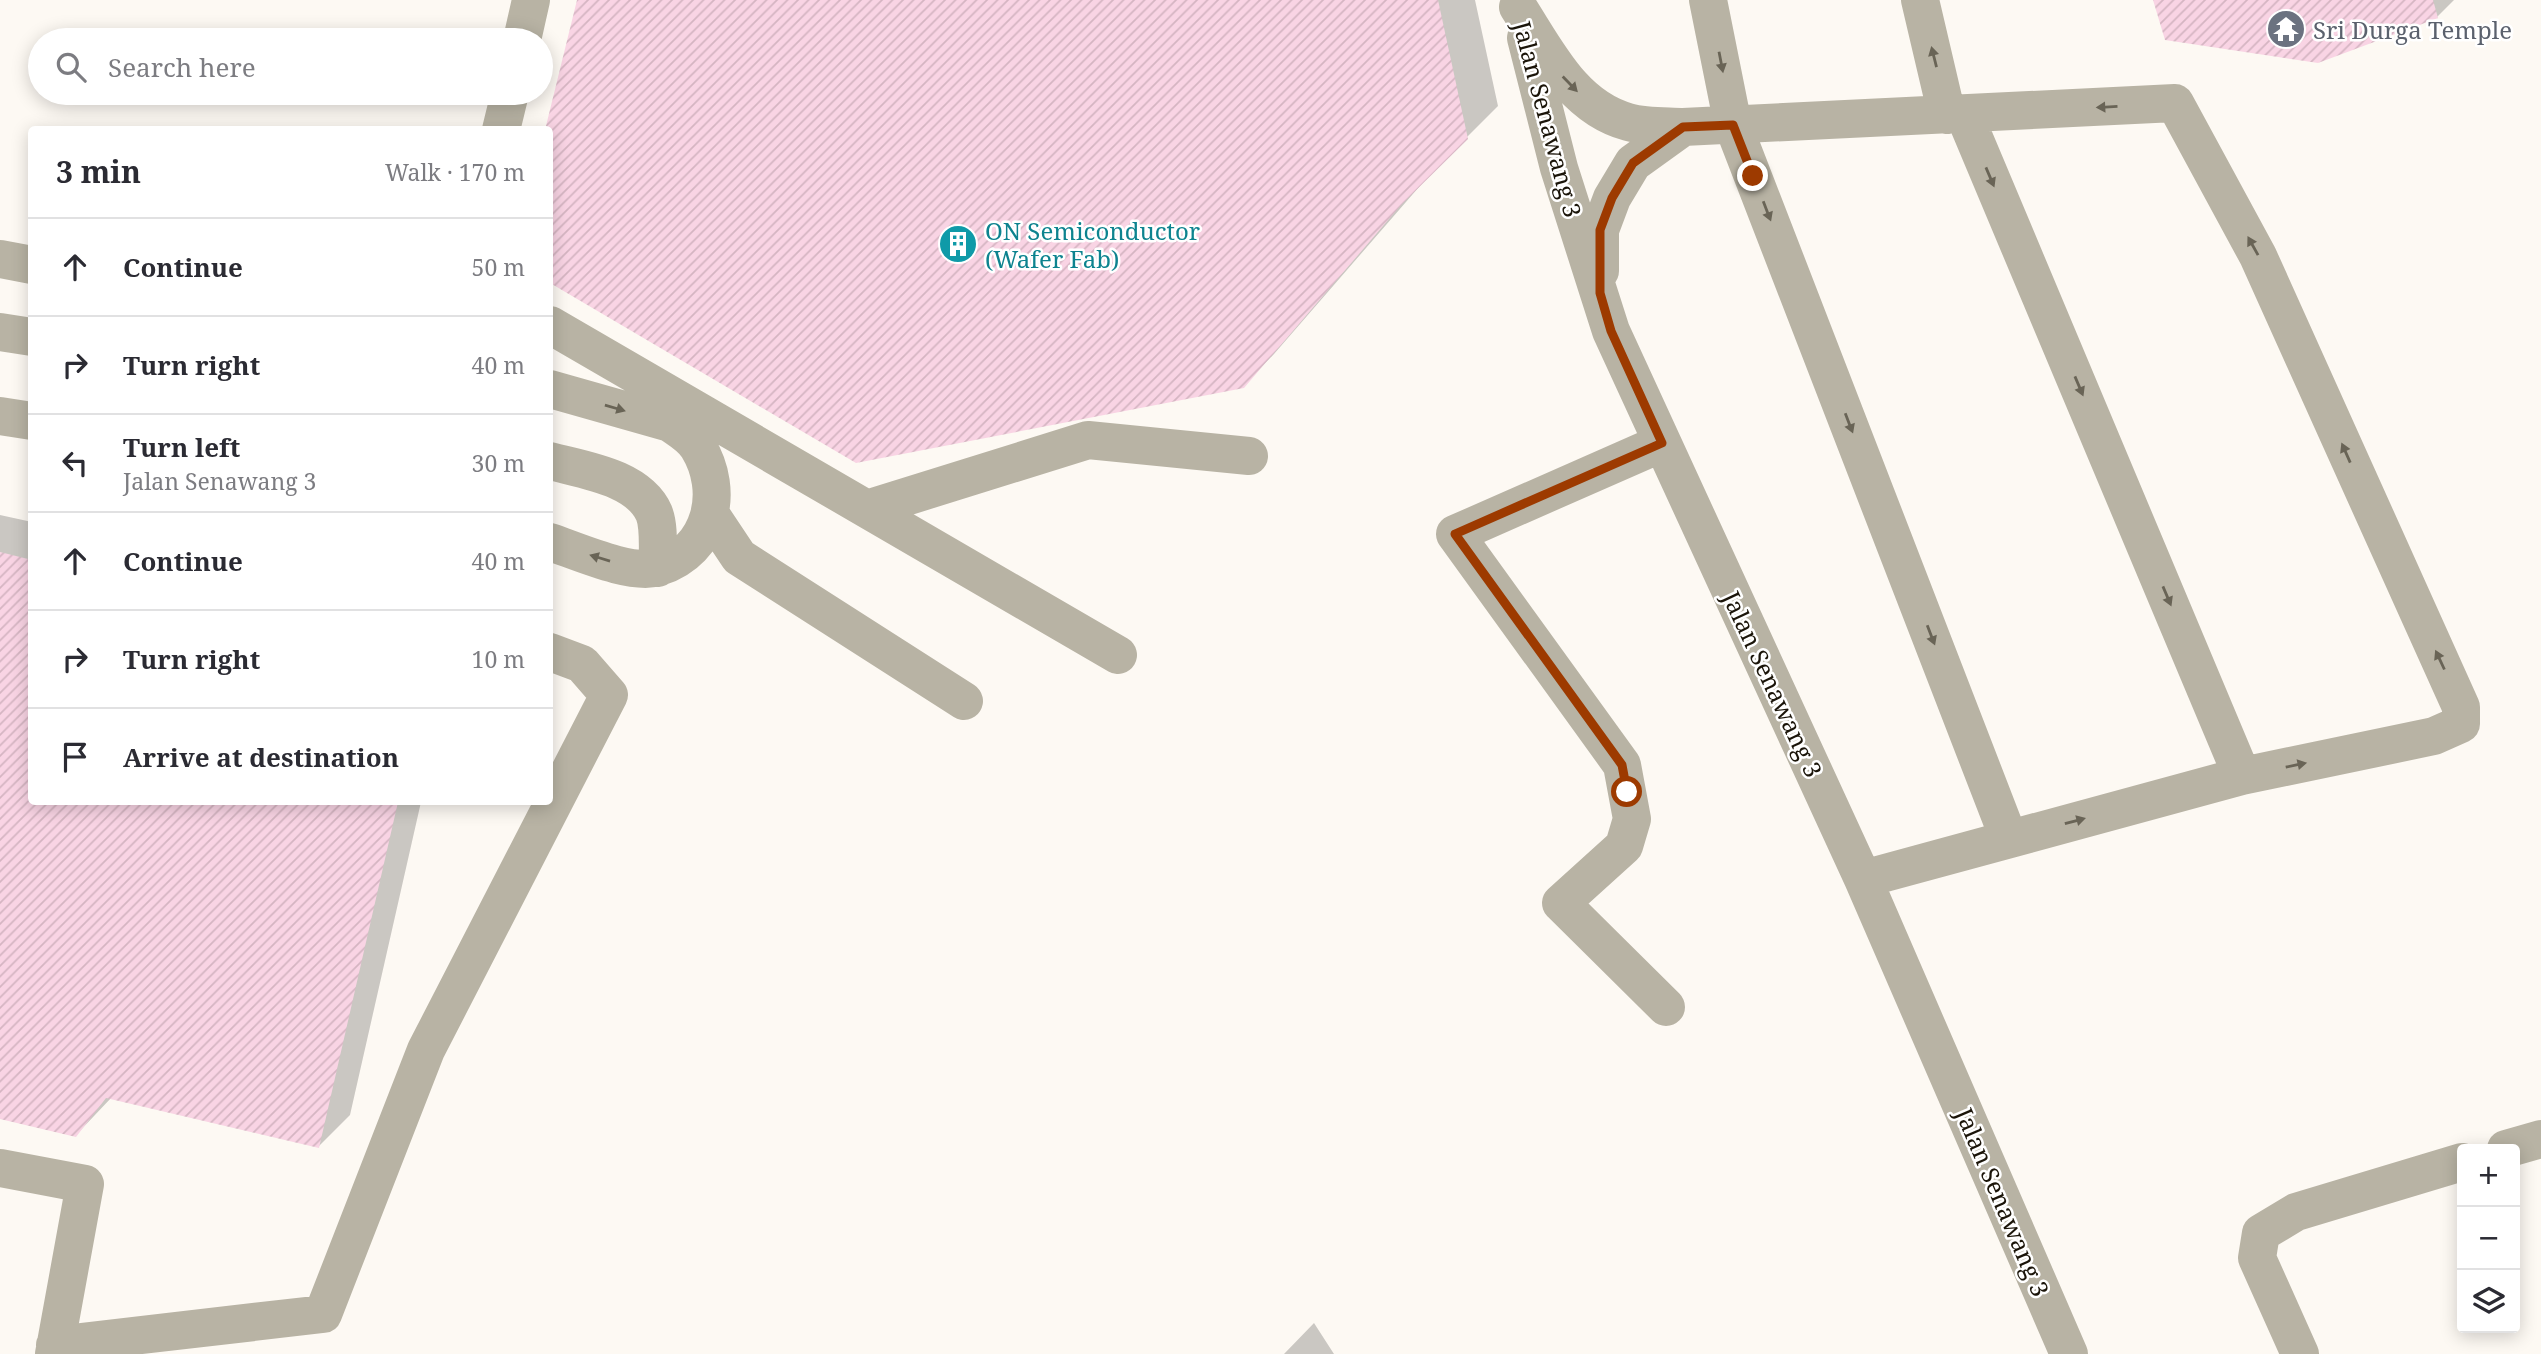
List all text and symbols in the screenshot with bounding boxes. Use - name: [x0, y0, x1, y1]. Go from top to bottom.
- temple icon: Sri Durga Temple: [2265, 8, 2307, 50]
- place label: Sri Durga Temple: [2313, 13, 2512, 46]
- street label: Jalan Senawang 3: [1506, 16, 1590, 221]
- search box: [28, 28, 553, 105]
- one-way arrow: [1928, 46, 1939, 68]
- icon: search: [52, 48, 90, 86]
- text: Search here: [108, 49, 256, 85]
- one-way arrow: [1715, 51, 1726, 73]
- one-way arrow: [1561, 75, 1578, 91]
- one-way arrow: [2096, 101, 2118, 112]
- text: 3 min: [56, 151, 141, 192]
- text: Walk · 170 m: [385, 156, 525, 188]
- route end: [1737, 160, 1768, 191]
- one-way arrow: [1985, 166, 1996, 187]
- one-way arrow: [1761, 201, 1772, 222]
- place label: ON Semiconductor (Wafer Fab): [985, 214, 1200, 275]
- building icon: ON Semiconductor (Wafer Fab): [937, 223, 979, 265]
- one-way arrow: [2247, 235, 2259, 255]
- icon: ahead: [56, 248, 94, 286]
- text: Continue: [123, 249, 243, 285]
- text: 50 m: [472, 251, 525, 283]
- icon: right: [56, 346, 94, 384]
- text: Turn right: [123, 347, 260, 383]
- text: 40 m: [472, 349, 525, 381]
- one-way arrow: [2073, 376, 2084, 397]
- one-way arrow: [605, 403, 626, 413]
- one-way arrow: [1843, 413, 1854, 434]
- text: Turn left: [123, 429, 240, 465]
- one-way arrow: [2340, 443, 2352, 463]
- icon: left: [56, 444, 94, 482]
- text: 30 m: [472, 447, 525, 479]
- text: Jalan Senawang 3: [123, 465, 316, 497]
- icon: ahead: [56, 542, 94, 580]
- text: Continue: [123, 543, 243, 579]
- text: 40 m: [472, 545, 525, 577]
- one-way arrow: [590, 553, 611, 563]
- street label: Jalan Senawang 3: [1715, 585, 1831, 782]
- one-way arrow: [2161, 586, 2172, 607]
- one-way arrow: [1925, 625, 1936, 646]
- icon: right: [56, 640, 94, 678]
- text: Turn right: [123, 641, 260, 677]
- text: 10 m: [472, 643, 525, 675]
- one-way arrow: [2434, 650, 2446, 670]
- icon: arrive: [56, 738, 94, 776]
- text: Arrive at destination: [123, 739, 399, 775]
- one-way arrow: [2285, 759, 2307, 770]
- route start: [1611, 776, 1642, 807]
- one-way arrow: [2064, 815, 2086, 826]
- street label: Jalan Senawang 3: [1948, 1102, 2058, 1301]
- map controls: [2457, 1144, 2520, 1333]
- button: +: [2457, 1144, 2520, 1207]
- button: −: [2457, 1207, 2520, 1270]
- button: layers: [2457, 1270, 2520, 1333]

